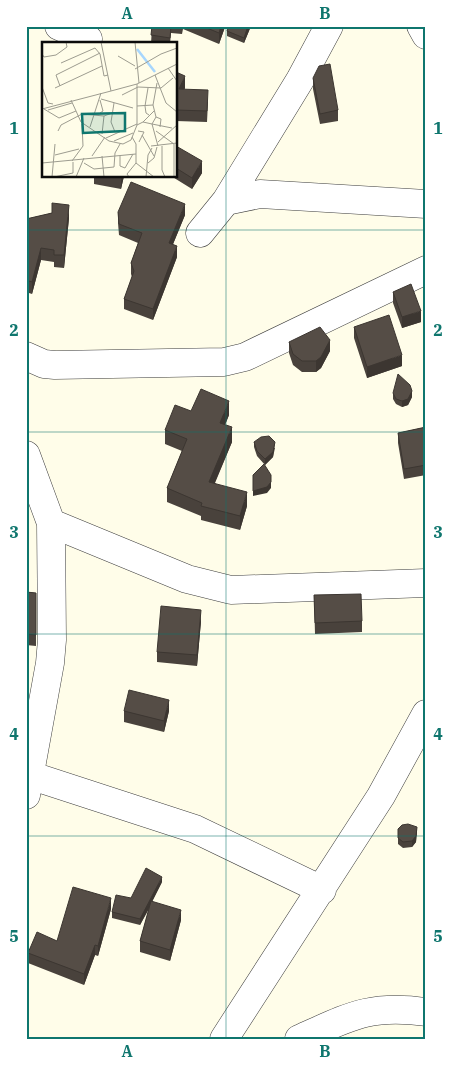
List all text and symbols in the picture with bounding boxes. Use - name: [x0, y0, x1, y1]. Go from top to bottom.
- text: A: [121, 3, 133, 23]
- text: B: [319, 3, 331, 23]
- inset map: [42, 42, 178, 178]
- text: 1: [9, 118, 19, 138]
- text: 1: [433, 118, 443, 138]
- text: 2: [9, 320, 19, 340]
- text: 2: [433, 320, 443, 340]
- text: 3: [9, 522, 19, 542]
- text: 3: [433, 522, 443, 542]
- text: 4: [9, 724, 19, 744]
- text: 4: [433, 724, 443, 744]
- text: 5: [9, 926, 19, 946]
- text: 5: [433, 926, 443, 946]
- text: A: [121, 1041, 133, 1061]
- text: B: [319, 1041, 331, 1061]

